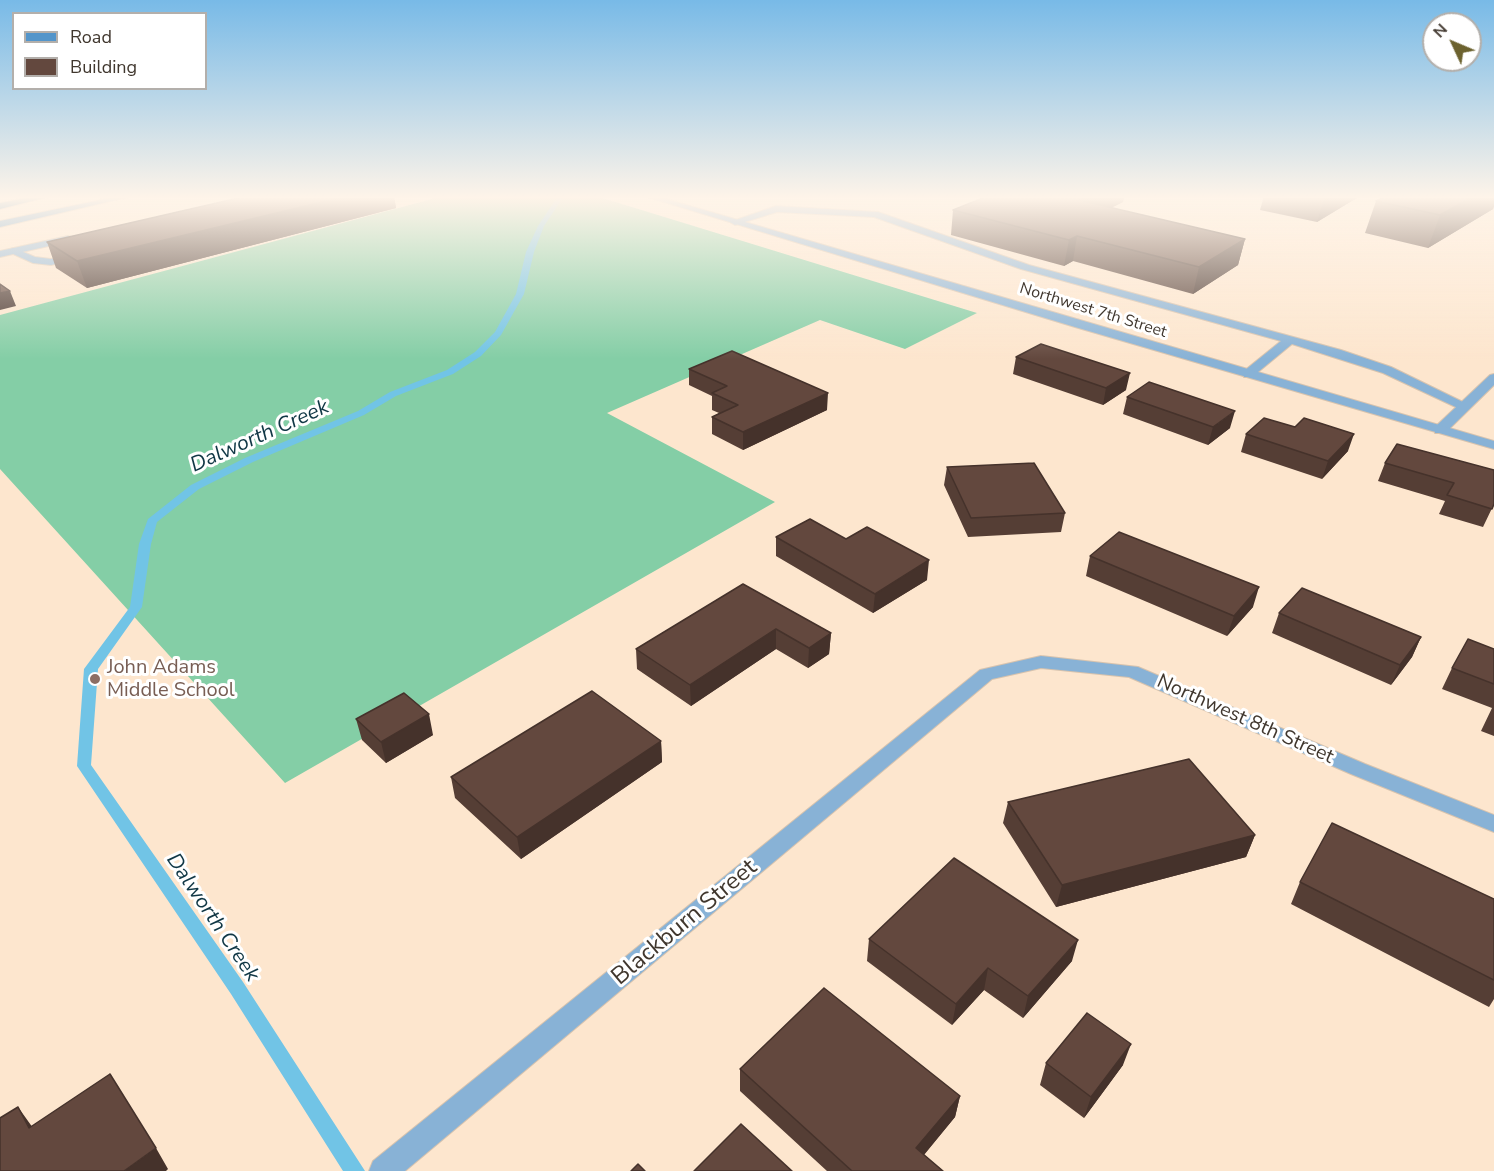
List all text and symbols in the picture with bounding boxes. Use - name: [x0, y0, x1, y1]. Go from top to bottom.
- legend: [12, 12, 207, 90]
- north arrow: [1422, 12, 1482, 72]
- text: N: [1428, 19, 1453, 43]
- text: Road: [70, 25, 112, 49]
- text: Building: [70, 55, 137, 79]
- street label: Northwest 7th Street: [1017, 279, 1169, 343]
- water label: Dalworth Creek: [187, 395, 333, 479]
- place label: John Adams Middle School: [107, 656, 235, 703]
- street label: Northwest 8th Street: [1153, 670, 1337, 770]
- marker: John Adams Middle School: [88, 672, 102, 686]
- water label: Dalworth Creek: [160, 849, 264, 987]
- street label: Blackburn Street: [607, 854, 763, 992]

